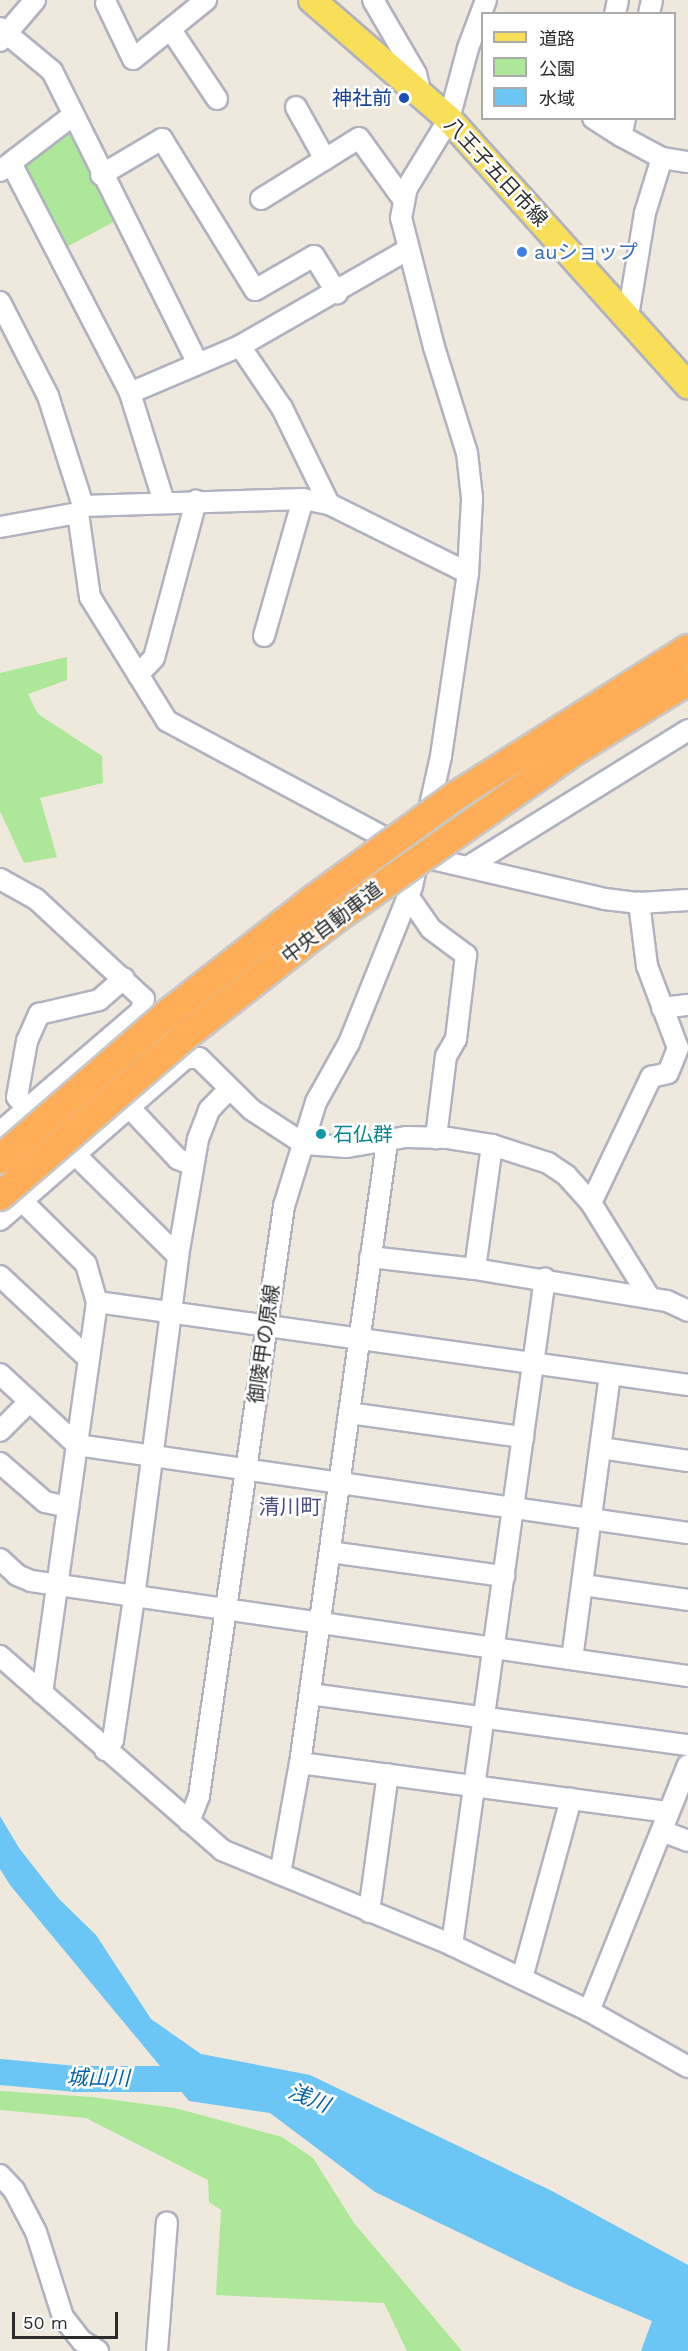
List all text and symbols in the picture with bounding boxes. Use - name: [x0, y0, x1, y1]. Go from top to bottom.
- legend: [481, 12, 676, 120]
- text: 道路: [539, 28, 575, 49]
- text: 公園: [539, 58, 575, 79]
- place label: 神社前: [332, 86, 392, 110]
- text: 水域: [539, 88, 575, 109]
- marker: 神社前: [397, 91, 411, 105]
- street label: 八王子五日市線: [439, 113, 553, 231]
- place label: auショップ: [534, 240, 638, 264]
- marker: auショップ: [515, 245, 529, 259]
- street label: 中央自動車道: [277, 877, 387, 969]
- place label: 石仏群: [333, 1122, 393, 1146]
- marker: 石仏群: [314, 1127, 328, 1141]
- street label: 御陵甲の原線: [244, 1283, 284, 1405]
- district label: 清川町: [259, 1494, 321, 1520]
- water label: 城山川: [66, 2065, 130, 2091]
- water label: 浅川: [285, 2078, 333, 2118]
- scale bar: [15, 2300, 122, 2338]
- text: 50 m: [23, 2312, 68, 2333]

